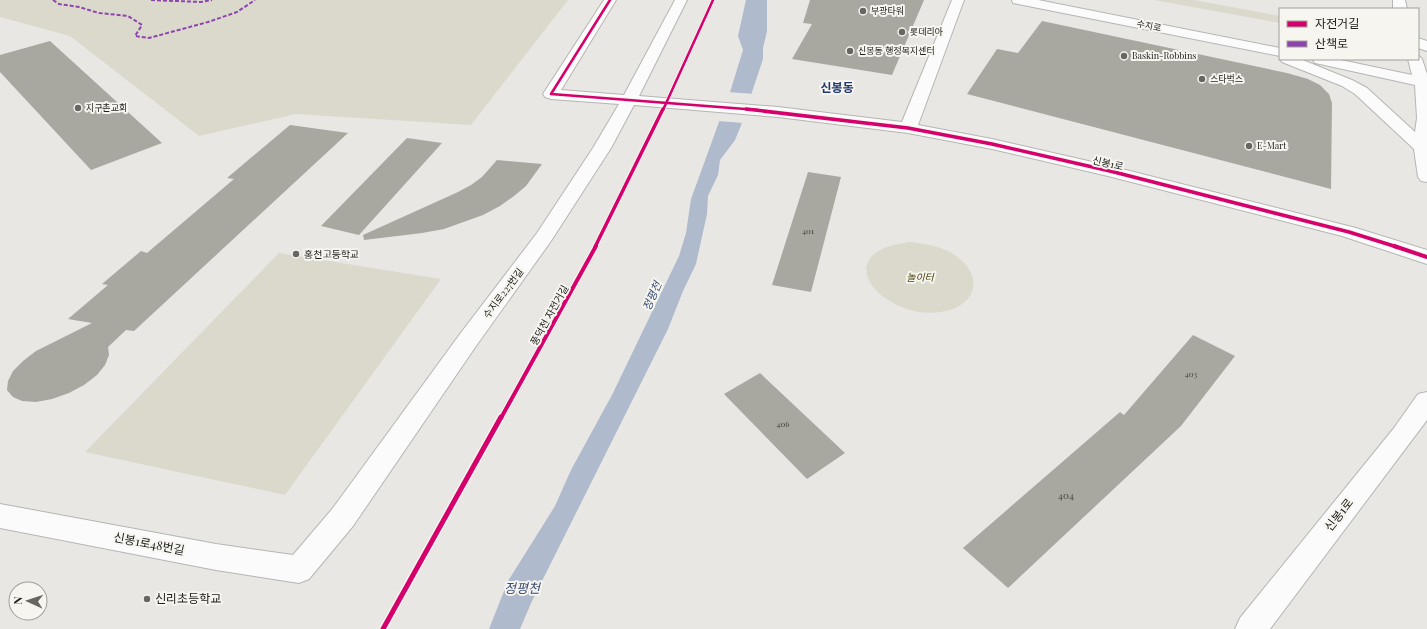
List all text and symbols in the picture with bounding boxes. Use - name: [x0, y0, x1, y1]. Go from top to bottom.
- place label: 부광타워: [871, 4, 904, 16]
- marker: 부광타워: [858, 6, 868, 16]
- legend: [1279, 8, 1419, 60]
- text: 자전거길: [1315, 15, 1359, 31]
- street label: 수지로: [1136, 17, 1163, 33]
- place label: 롯데리아: [910, 25, 943, 37]
- marker: 롯데리아: [897, 27, 907, 37]
- text: 산책로: [1315, 35, 1348, 51]
- place label: 신봉동 행정복지센터: [858, 44, 935, 56]
- marker: 신봉동 행정복지센터: [845, 46, 855, 56]
- place label: Baskin-Robbins: [1132, 49, 1196, 61]
- marker: Baskin-Robbins: [1119, 51, 1129, 61]
- place label: 스타벅스: [1210, 72, 1243, 84]
- marker: 스타벅스: [1197, 74, 1207, 84]
- district label: 신봉동: [820, 79, 854, 95]
- place label: 지구촌교회: [86, 101, 127, 113]
- marker: 지구촌교회: [73, 103, 83, 113]
- place label: E-Mart: [1257, 139, 1287, 151]
- marker: E-Mart: [1244, 141, 1254, 151]
- street label: 신봉1로: [1091, 153, 1125, 173]
- house number: 401: [802, 225, 814, 236]
- place label: 홍천고등학교: [304, 247, 359, 261]
- marker: 홍천고등학교: [291, 249, 301, 259]
- street label: 수지로227번길: [479, 265, 527, 321]
- park label: 놀이터: [906, 270, 936, 284]
- water label: 정평천: [639, 277, 665, 313]
- street label: 풍덕천 자전거길: [527, 282, 571, 348]
- house number: 403: [1185, 368, 1198, 379]
- house number: 406: [777, 418, 789, 429]
- house number: 404: [1058, 488, 1074, 502]
- street label: 신봉1로: [1320, 495, 1356, 534]
- street label: 신봉1로48번길: [112, 528, 186, 558]
- water label: 정평천: [504, 579, 541, 596]
- north arrow: [8, 581, 48, 621]
- place label: 신리초등학교: [155, 590, 221, 606]
- marker: 신리초등학교: [142, 594, 152, 604]
- text: N: [10, 596, 25, 605]

